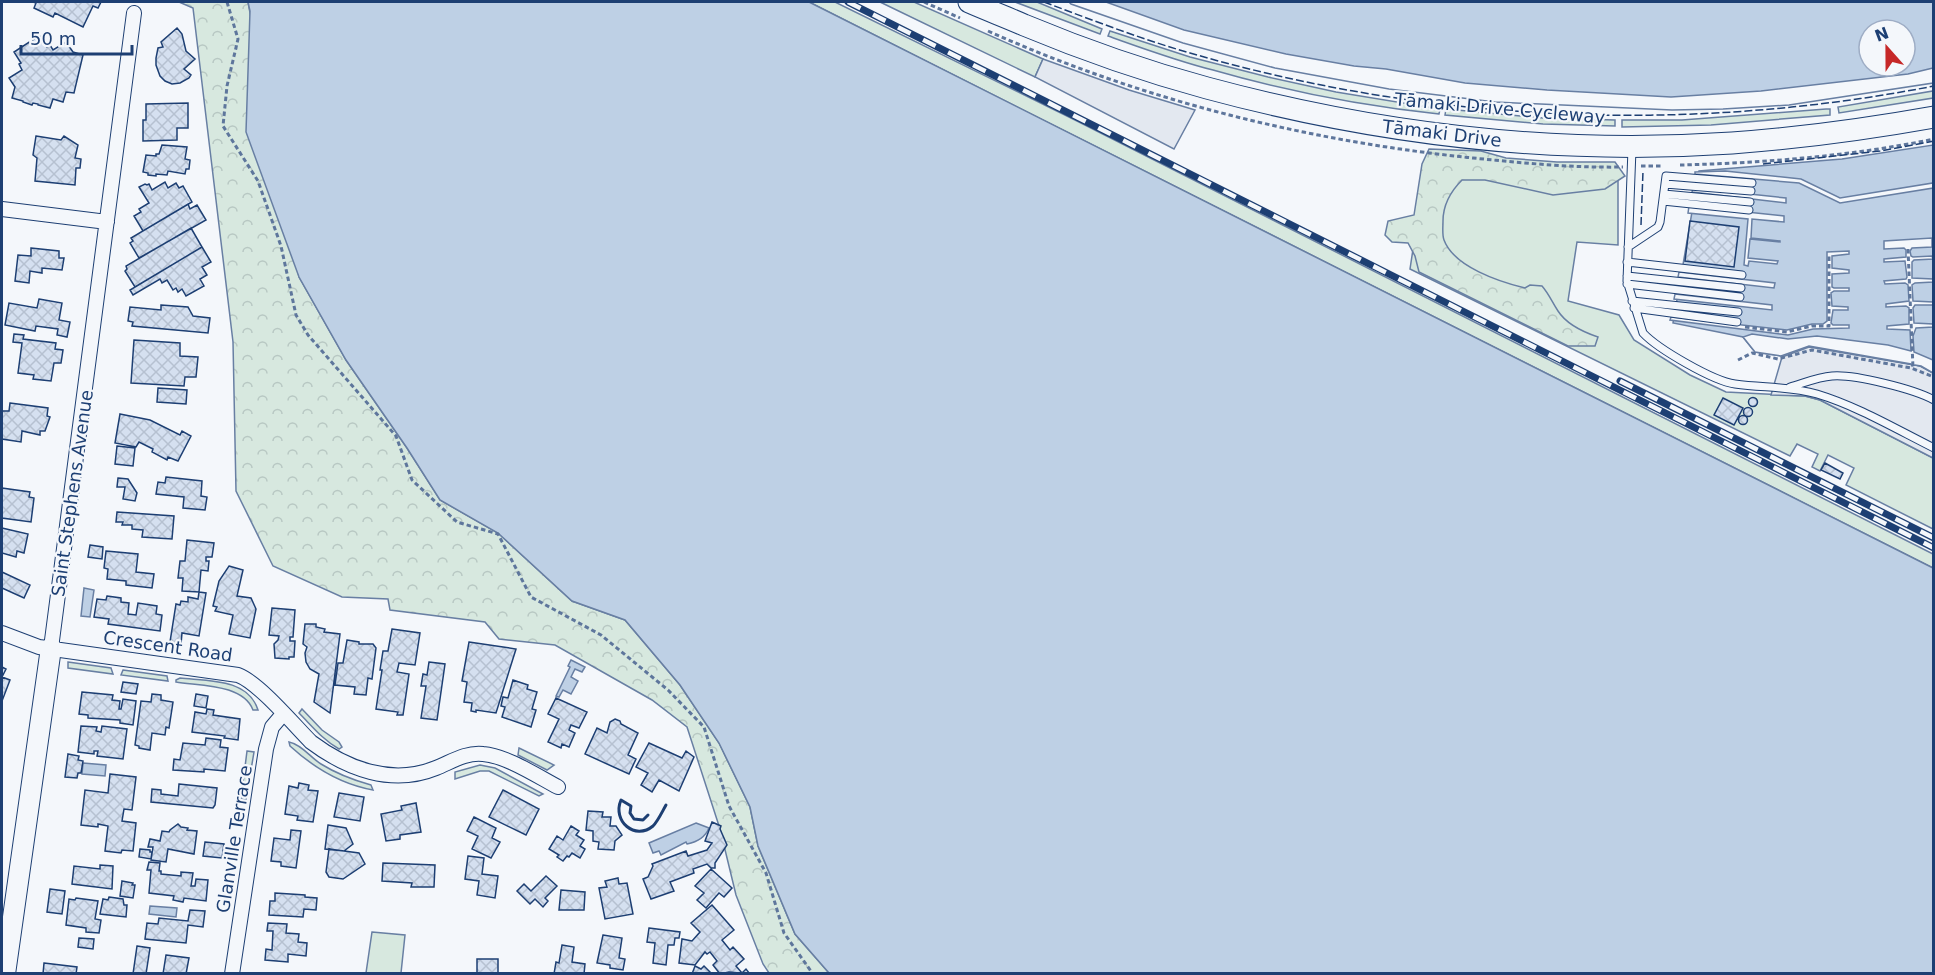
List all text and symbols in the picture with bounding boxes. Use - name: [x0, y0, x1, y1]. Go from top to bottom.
- scale bar: [21, 18, 132, 56]
- north arrow: [1857, 18, 1917, 78]
- text: N: [1872, 23, 1891, 46]
- text: 50 m: [30, 28, 76, 49]
- street label: Tāmaki Drive Cycleway: [1393, 88, 1606, 128]
- street label: Tāmaki Drive: [1380, 115, 1503, 151]
- street label: Saint Stephens Avenue: [47, 388, 97, 598]
- street label: Crescent Road: [102, 627, 234, 665]
- street label: Glanville Terrace: [212, 764, 256, 914]

